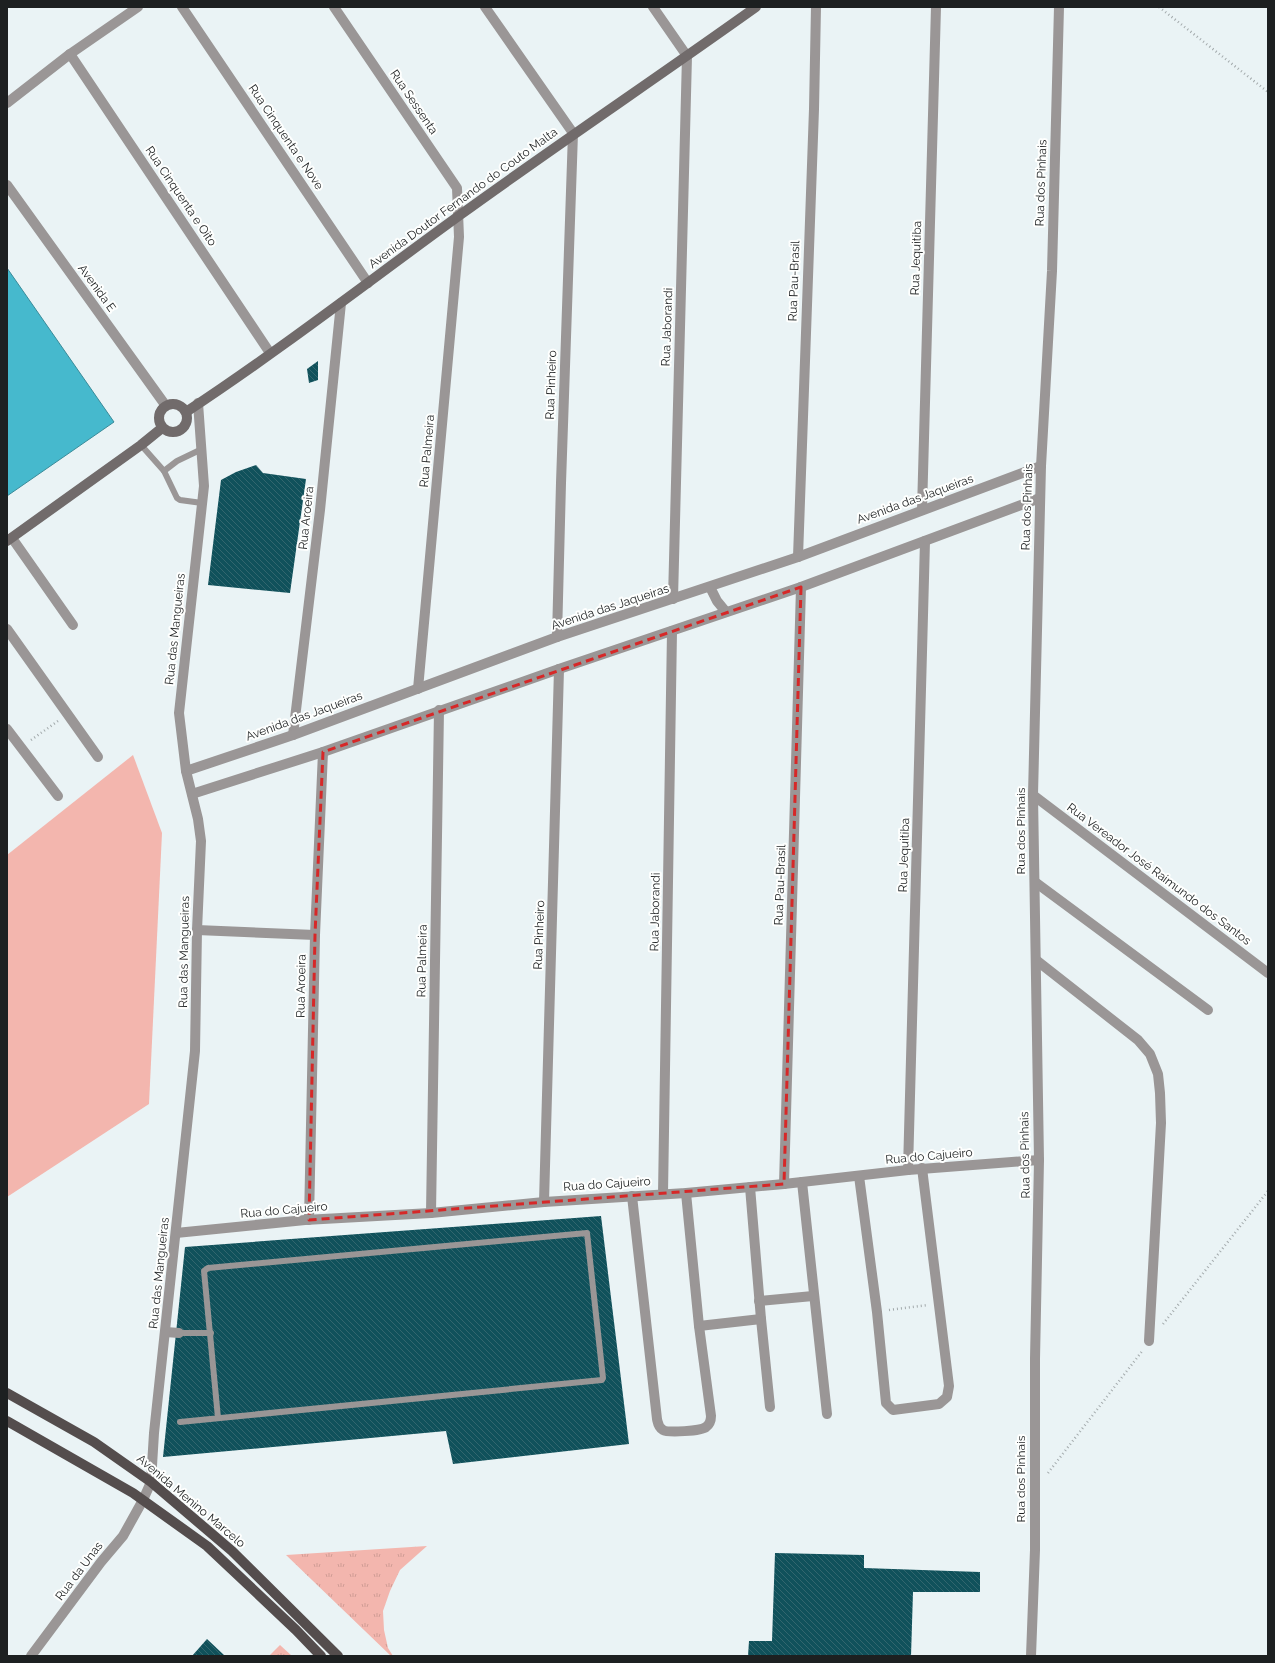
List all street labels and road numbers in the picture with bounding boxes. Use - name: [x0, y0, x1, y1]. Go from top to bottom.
- street label: Rua Sessenta: [387, 67, 441, 137]
- street label: Rua Cinquenta e Nove: [246, 82, 326, 192]
- street label: Avenida Doutor Fernando do Couto Malta: [366, 125, 560, 271]
- street label: Rua dos Pinhais: [1032, 139, 1050, 227]
- street label: Rua Cinquenta e Oito: [142, 143, 220, 249]
- street label: Rua Jequitiba: [908, 220, 924, 296]
- street label: Rua Pau-Brasil: [786, 240, 802, 322]
- street label: Avenida E: [75, 262, 119, 314]
- street label: Rua Jaborandi: [659, 287, 675, 367]
- street label: Rua Pinheiro: [543, 350, 559, 420]
- street label: Rua Palmeira: [417, 414, 437, 488]
- street label: Rua dos Pinhais: [1018, 463, 1036, 551]
- street label: Avenida das Jaqueiras: [855, 471, 975, 527]
- street label: Rua Aroeira: [296, 486, 316, 550]
- street label: Rua das Mangueiras: [162, 572, 188, 685]
- street label: Avenida das Jaqueiras: [549, 581, 671, 633]
- street label: Avenida das Jaqueiras: [244, 688, 364, 744]
- street label: Rua dos Pinhais: [1014, 787, 1028, 874]
- street label: Rua Vereador José Raimundo dos Santos: [1064, 800, 1254, 948]
- street label: Rua Jequitiba: [896, 817, 912, 893]
- street label: Rua Pau-Brasil: [772, 844, 788, 926]
- street label: Rua Jaborandi: [647, 873, 663, 951]
- street label: Rua das Mangueiras: [176, 896, 192, 1008]
- street label: Rua Pinheiro: [531, 900, 547, 970]
- street label: Rua Palmeira: [414, 924, 430, 998]
- street label: Rua Aroeira: [293, 954, 309, 1018]
- street label: Rua dos Pinhais: [1017, 1111, 1033, 1199]
- street label: Rua do Cajueiro: [885, 1145, 973, 1167]
- street label: Rua do Cajueiro: [563, 1174, 651, 1194]
- street label: Rua do Cajueiro: [240, 1199, 328, 1221]
- street label: Rua das Mangueiras: [146, 1216, 172, 1329]
- street label: Rua dos Pinhais: [1014, 1435, 1028, 1522]
- street label: Avenida Menino Marcelo: [134, 1452, 248, 1550]
- street label: Rua da Unas: [52, 1539, 106, 1603]

